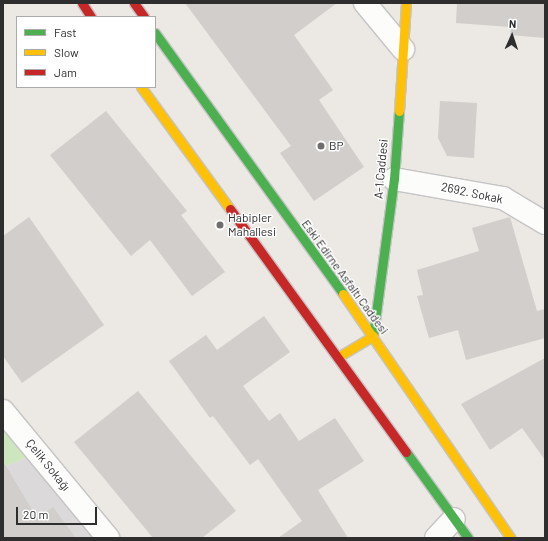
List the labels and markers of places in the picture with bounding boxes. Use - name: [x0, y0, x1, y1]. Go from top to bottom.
- place label: BP: [329, 139, 344, 153]
- marker: BP: [316, 141, 326, 151]
- place label: Habipler Mahallesi: [228, 211, 276, 239]
- marker: Habipler Mahallesi: [215, 220, 225, 230]

